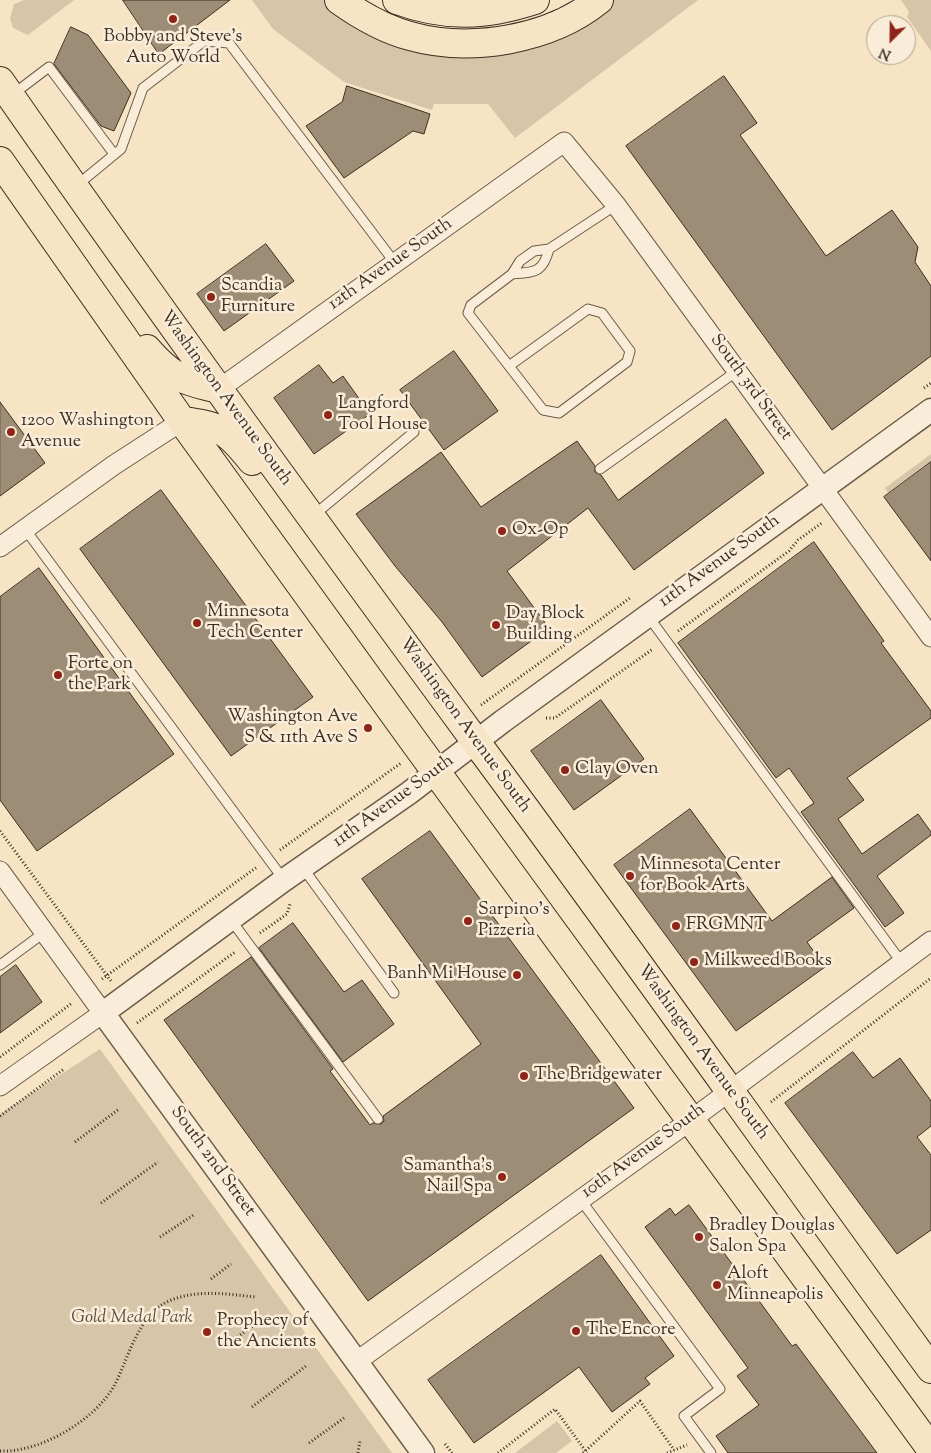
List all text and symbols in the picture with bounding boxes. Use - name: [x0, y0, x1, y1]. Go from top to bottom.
- marker: Bobby and Steve's Auto World: [167, 13, 179, 25]
- north arrow: [866, 15, 916, 65]
- place label: Bobby and Steve's Auto World: [104, 27, 242, 70]
- text: N: [876, 41, 895, 64]
- street label: 12th Avenue South: [325, 214, 457, 316]
- place label: Scandia Furniture: [221, 276, 295, 318]
- marker: Scandia Furniture: [205, 291, 217, 303]
- street label: Washington Avenue South: [154, 307, 296, 491]
- street label: South 3rd Street: [704, 331, 796, 445]
- place label: Langford Tool House: [338, 394, 427, 436]
- marker: Langford Tool House: [322, 409, 334, 421]
- place label: 1200 Washington Avenue: [21, 411, 154, 454]
- marker: 1200 Washington Avenue: [5, 426, 17, 438]
- street label: 11th Avenue South: [655, 511, 785, 613]
- place label: Ox-Op: [512, 520, 568, 542]
- marker: Ox-Op: [496, 525, 508, 537]
- place label: Minnesota Tech Center: [207, 602, 303, 644]
- place label: Day Block Building: [506, 604, 585, 646]
- marker: Minnesota Tech Center: [191, 617, 203, 629]
- marker: Day Block Building: [490, 619, 502, 631]
- street label: Washington Avenue South: [393, 634, 535, 818]
- place label: Forte on the Park: [68, 654, 133, 696]
- marker: Forte on the Park: [52, 669, 64, 681]
- place label: Washington Ave S & 11th Ave S: [227, 707, 358, 750]
- marker: Washington Ave S & 11th Ave S: [362, 722, 374, 734]
- street label: 11th Avenue South: [329, 751, 459, 853]
- place label: Clay Oven: [575, 759, 659, 781]
- marker: Clay Oven: [559, 764, 571, 776]
- place label: Minnesota Center for Book Arts: [640, 855, 780, 898]
- marker: Minnesota Center for Book Arts: [624, 870, 636, 882]
- place label: Sarpino's Pizzeria: [478, 900, 550, 942]
- marker: Sarpino's Pizzeria: [462, 915, 474, 927]
- place label: FRGMNT: [686, 915, 767, 937]
- marker: FRGMNT: [670, 920, 682, 932]
- place label: Milkweed Books: [704, 951, 832, 973]
- marker: Milkweed Books: [688, 956, 700, 968]
- street label: Washington Avenue South: [631, 961, 773, 1145]
- place label: Banh Mi House: [387, 964, 507, 986]
- marker: Banh Mi House: [511, 969, 523, 981]
- place label: The Bridgewater: [534, 1065, 662, 1087]
- marker: The Bridgewater: [518, 1070, 530, 1082]
- street label: 10th Avenue South: [578, 1100, 710, 1204]
- street label: South 2nd Street: [165, 1103, 259, 1221]
- place label: Samantha’s Nail Spa: [403, 1156, 492, 1198]
- marker: Samantha’s Nail Spa: [496, 1171, 508, 1183]
- place label: Bradley Douglas Salon Spa: [709, 1216, 835, 1258]
- marker: Bradley Douglas Salon Spa: [693, 1231, 705, 1243]
- place label: Aloft Minneapolis: [727, 1264, 823, 1306]
- marker: Aloft Minneapolis: [711, 1279, 723, 1291]
- park label: Gold Medal Park: [71, 1308, 193, 1330]
- place label: Prophecy of the Ancients: [217, 1311, 316, 1354]
- place label: The Encore: [586, 1320, 676, 1342]
- marker: The Encore: [570, 1325, 582, 1337]
- marker: Prophecy of the Ancients: [201, 1326, 213, 1338]

